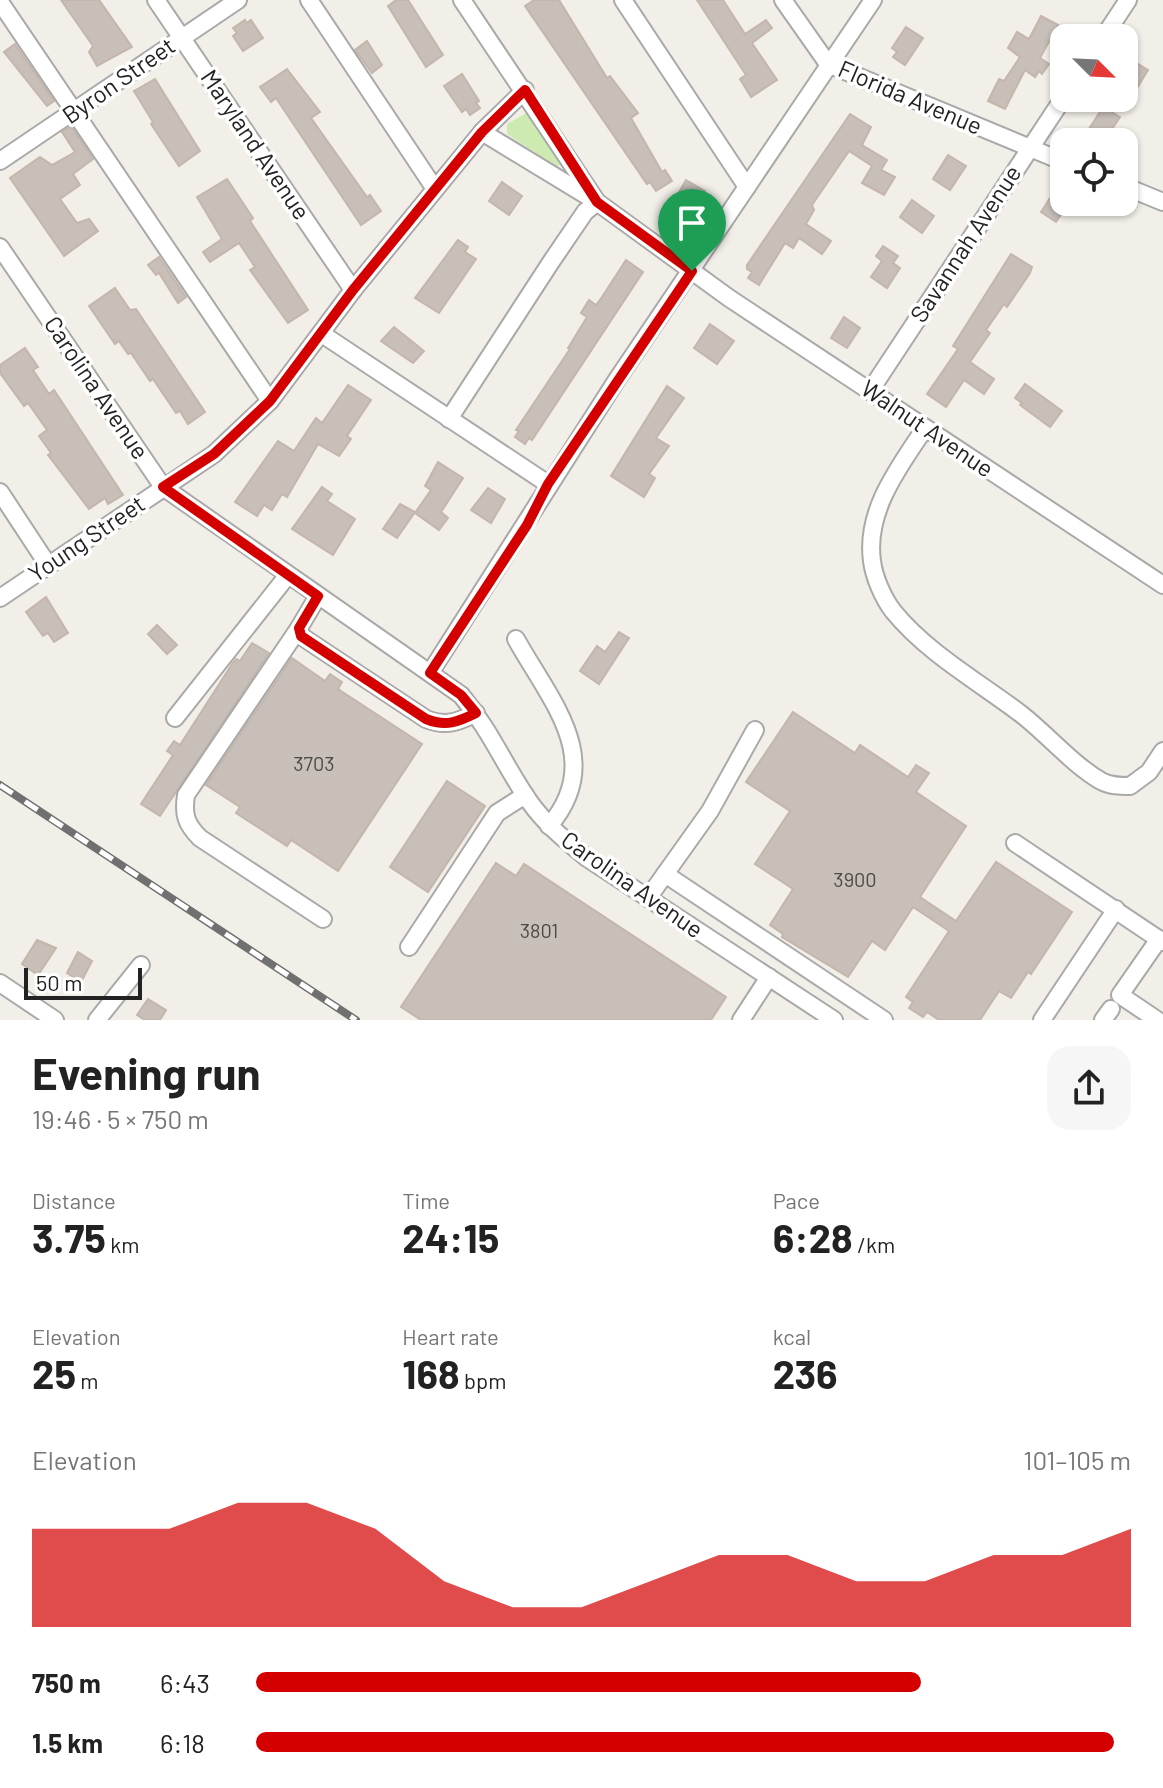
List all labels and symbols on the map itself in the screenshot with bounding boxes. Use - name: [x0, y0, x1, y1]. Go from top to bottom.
- north arrow: [1050, 24, 1138, 112]
- street label: Byron Street: [56, 30, 180, 129]
- street label: Florida Avenue: [834, 53, 987, 140]
- street label: Maryland Avenue: [195, 64, 317, 225]
- street label: Savannah Avenue: [903, 159, 1026, 327]
- pin: [658, 189, 726, 271]
- street label: Carolina Avenue: [39, 310, 156, 464]
- street label: Walnut Avenue: [856, 373, 999, 483]
- street label: Young Street: [22, 488, 150, 587]
- house number: 3703: [293, 751, 335, 775]
- street label: Carolina Avenue: [556, 824, 709, 943]
- house number: 3900: [833, 867, 877, 891]
- house number: 3801: [520, 918, 558, 942]
- scale bar: [24, 964, 142, 1000]

